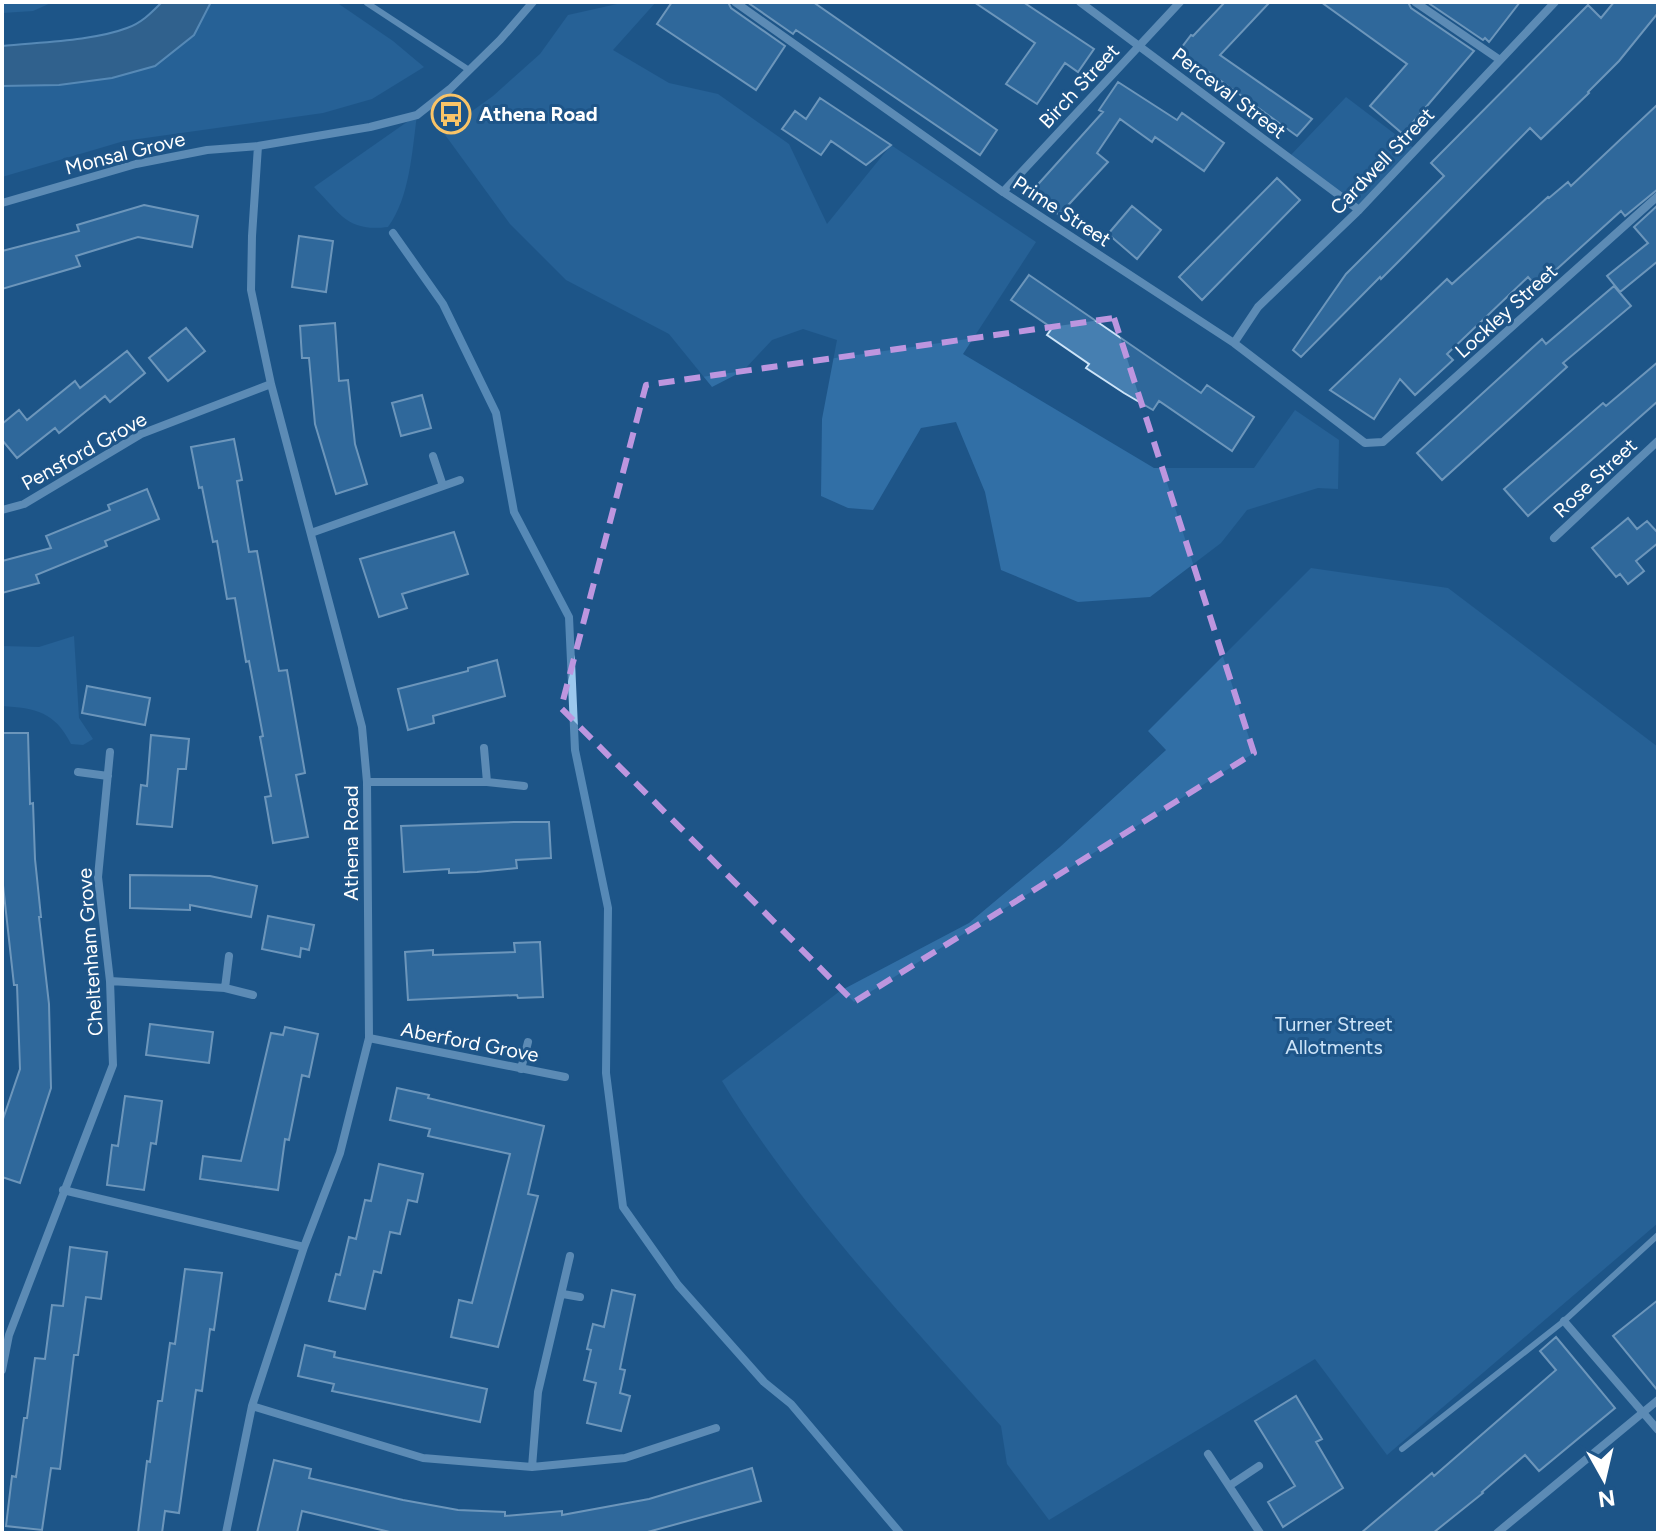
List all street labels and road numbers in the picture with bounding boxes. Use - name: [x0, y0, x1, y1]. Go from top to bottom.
- street label: Birch Street: [1034, 39, 1124, 133]
- street label: Perceval Street: [1167, 42, 1291, 144]
- street label: Cardwell Street: [1325, 103, 1439, 219]
- street label: Monsal Grove: [62, 126, 188, 180]
- street label: Prime Street: [1009, 170, 1115, 252]
- street label: Lockley Street: [1450, 259, 1562, 363]
- street label: Pensford Grove: [17, 407, 151, 495]
- street label: Rose Street: [1548, 433, 1642, 523]
- street label: Athena Road: [339, 785, 363, 901]
- street label: Cheltenham Grove: [72, 867, 108, 1037]
- street label: Aberford Grove: [399, 1017, 541, 1067]

